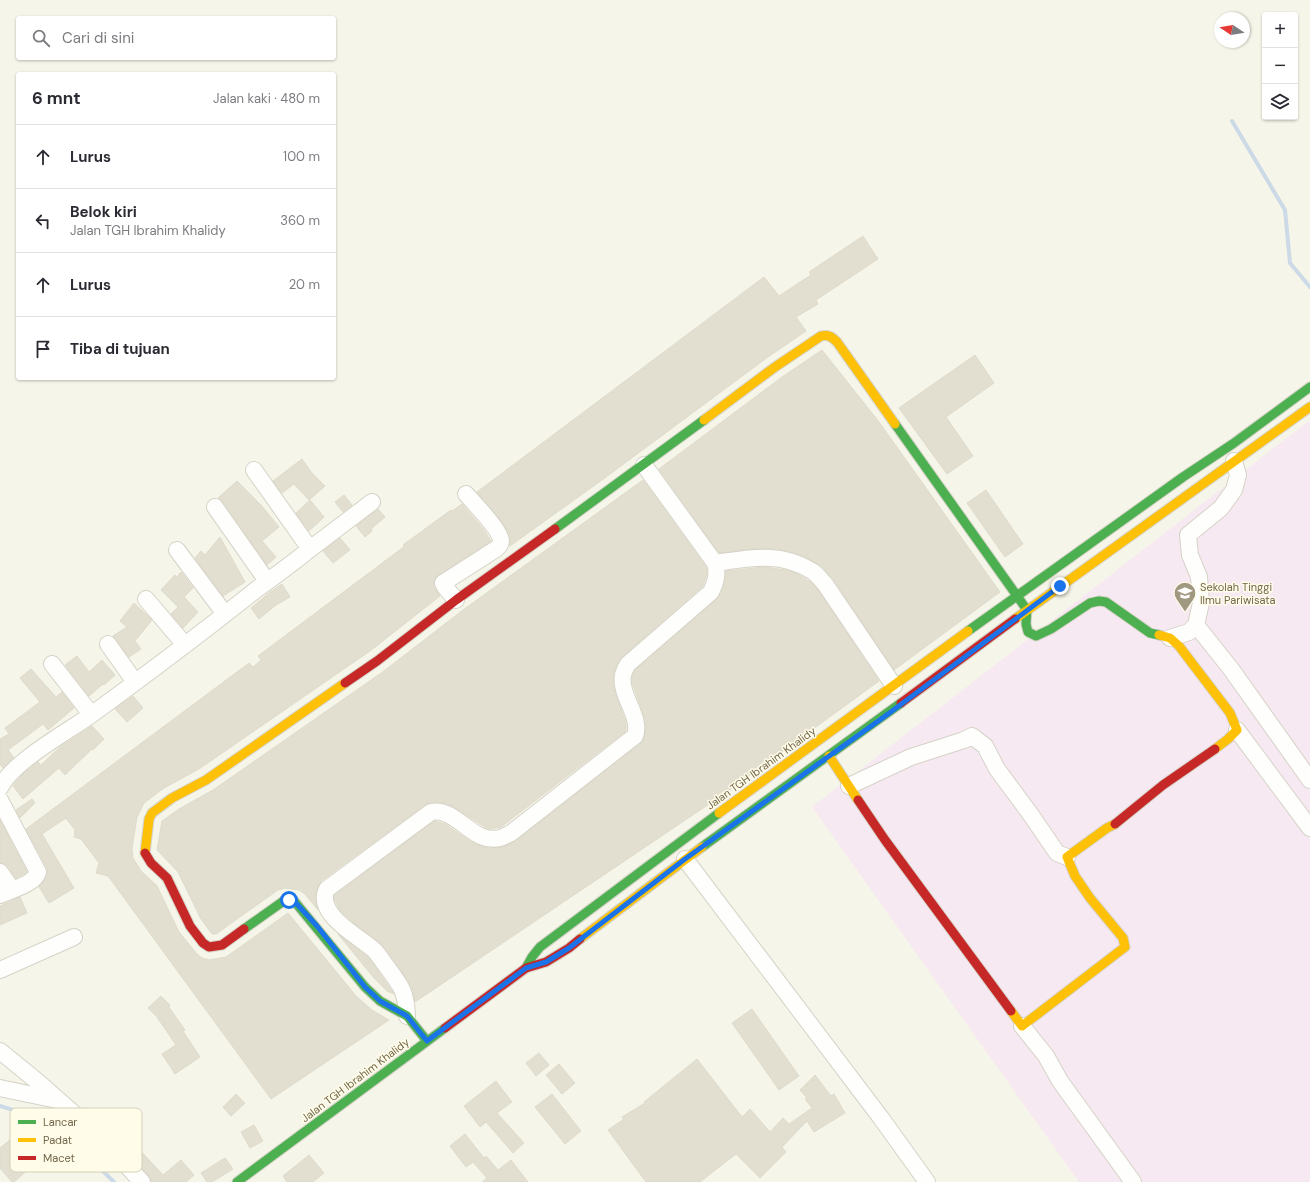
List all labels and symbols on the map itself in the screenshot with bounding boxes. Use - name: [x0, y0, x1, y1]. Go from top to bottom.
- north arrow: [1214, 12, 1250, 48]
- route end: [1051, 577, 1069, 595]
- school or university icon: Sekolah Tinggi Ilmu Pariwisata: [1172, 580, 1198, 613]
- place label: Sekolah Tinggi Ilmu Pariwisata: [1200, 580, 1276, 607]
- street label: Jalan TGH Ibrahim Khalidy: [704, 724, 818, 812]
- route start: [280, 891, 298, 909]
- street label: Jalan TGH Ibrahim Khalidy: [298, 1035, 412, 1125]
- legend: [10, 1108, 142, 1172]
- text: Lancar: [43, 1115, 77, 1129]
- text: Padat: [43, 1133, 72, 1147]
- text: Macet: [43, 1151, 75, 1165]

